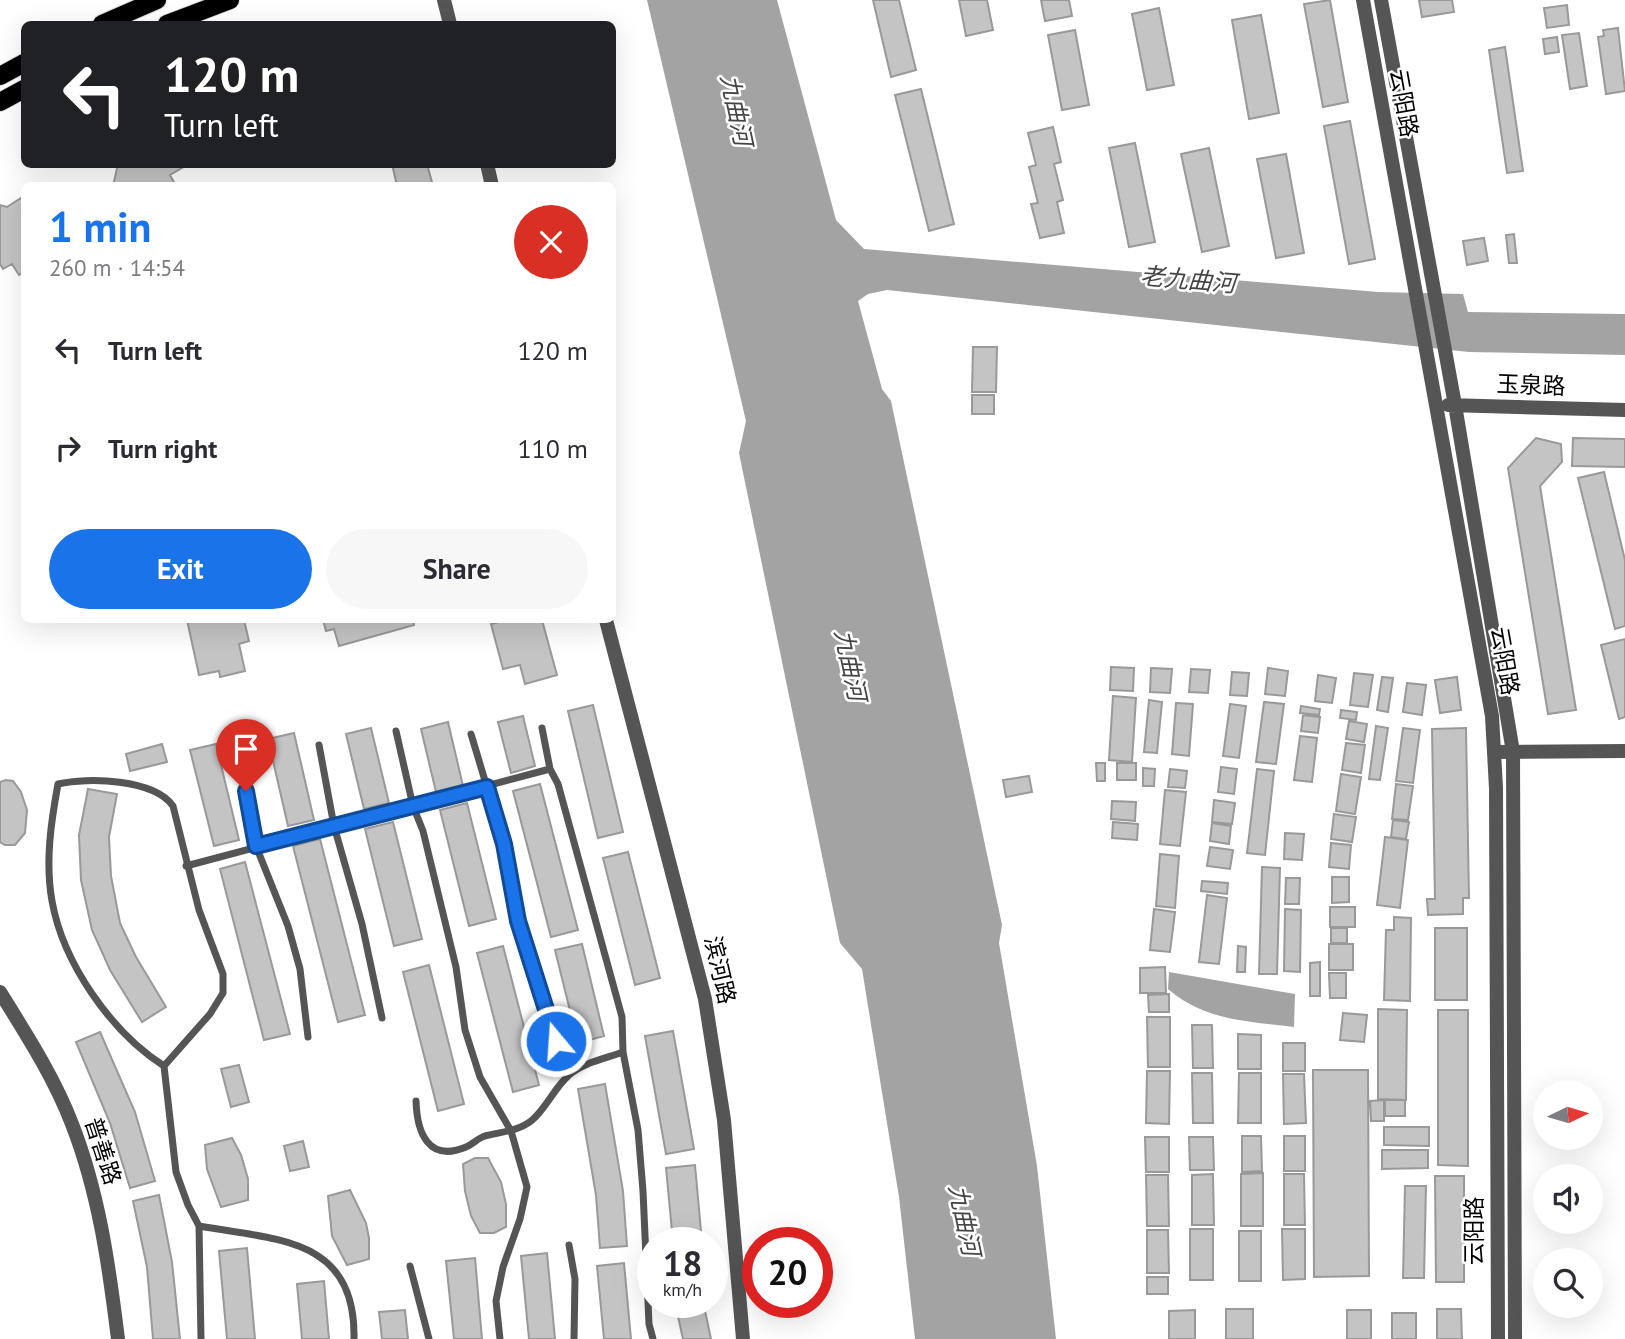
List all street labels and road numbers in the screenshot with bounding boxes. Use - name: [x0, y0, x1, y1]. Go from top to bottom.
- street label: 云阳路: [1384, 66, 1425, 139]
- street label: 玉泉路: [1496, 369, 1566, 400]
- street label: 云阳路: [1485, 624, 1526, 697]
- street label: 滨河路: [699, 933, 742, 1007]
- street label: 普善路: [79, 1114, 128, 1188]
- street label: 云阳路: [1459, 1197, 1488, 1266]

